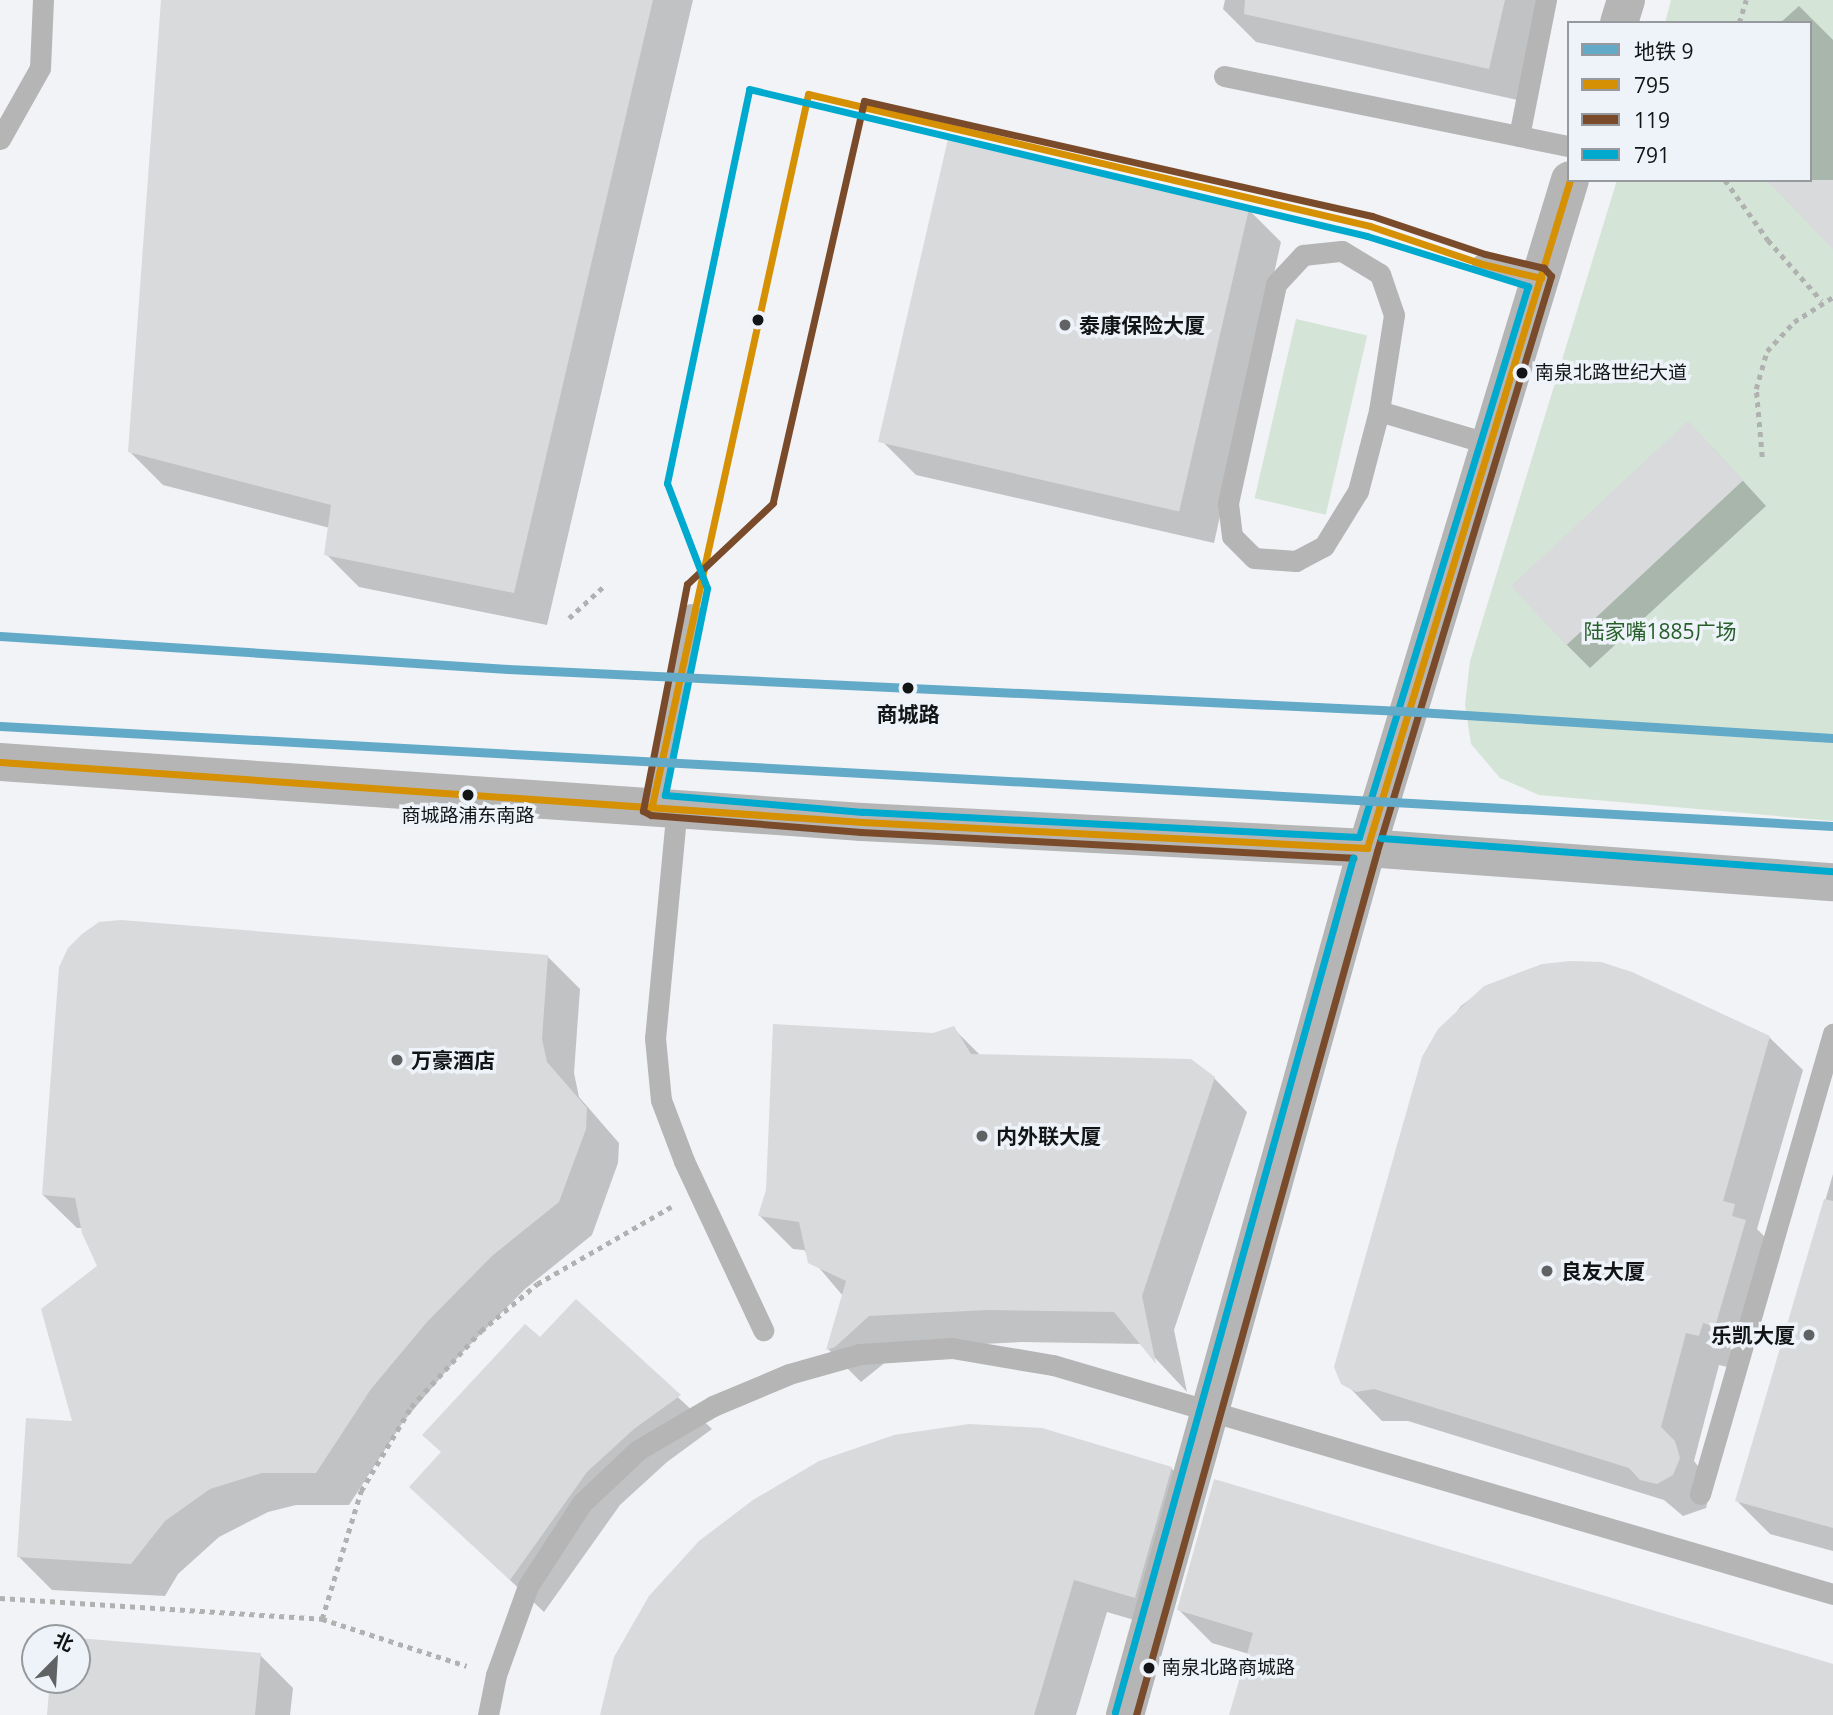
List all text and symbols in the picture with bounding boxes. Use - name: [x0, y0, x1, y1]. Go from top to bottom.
- legend: [1567, 21, 1812, 182]
- text: 地铁 9: [1634, 37, 1693, 65]
- text: 795: [1634, 71, 1670, 99]
- text: 119: [1634, 106, 1670, 134]
- text: 791: [1634, 141, 1670, 169]
- place label: 泰康保险大厦: [1079, 312, 1205, 338]
- unlabelled marker: [751, 313, 765, 327]
- marker: 泰康保险大厦: [1057, 317, 1073, 333]
- place label: 南泉北路世纪大道: [1535, 362, 1687, 384]
- marker: 南泉北路世纪大道: [1515, 366, 1529, 380]
- park label: 陆家嘴1885广场: [1583, 618, 1737, 644]
- marker: 商城路: [897, 677, 919, 699]
- place label: 商城路: [877, 701, 939, 727]
- marker: 商城路浦东南路: [461, 788, 475, 802]
- place label: 商城路浦东南路: [402, 805, 534, 827]
- place label: 万豪酒店: [411, 1047, 495, 1073]
- marker: 万豪酒店: [389, 1052, 405, 1068]
- place label: 内外联大厦: [996, 1123, 1101, 1149]
- marker: 内外联大厦: [974, 1128, 990, 1144]
- place label: 良友大厦: [1561, 1258, 1645, 1284]
- marker: 良友大厦: [1539, 1263, 1555, 1279]
- place label: 乐凯大厦: [1711, 1322, 1795, 1348]
- marker: 乐凯大厦: [1801, 1327, 1817, 1343]
- north arrow: [21, 1624, 91, 1694]
- text: 北: [50, 1626, 78, 1657]
- place label: 南泉北路商城路: [1162, 1657, 1295, 1679]
- marker: 南泉北路商城路: [1142, 1661, 1156, 1675]

